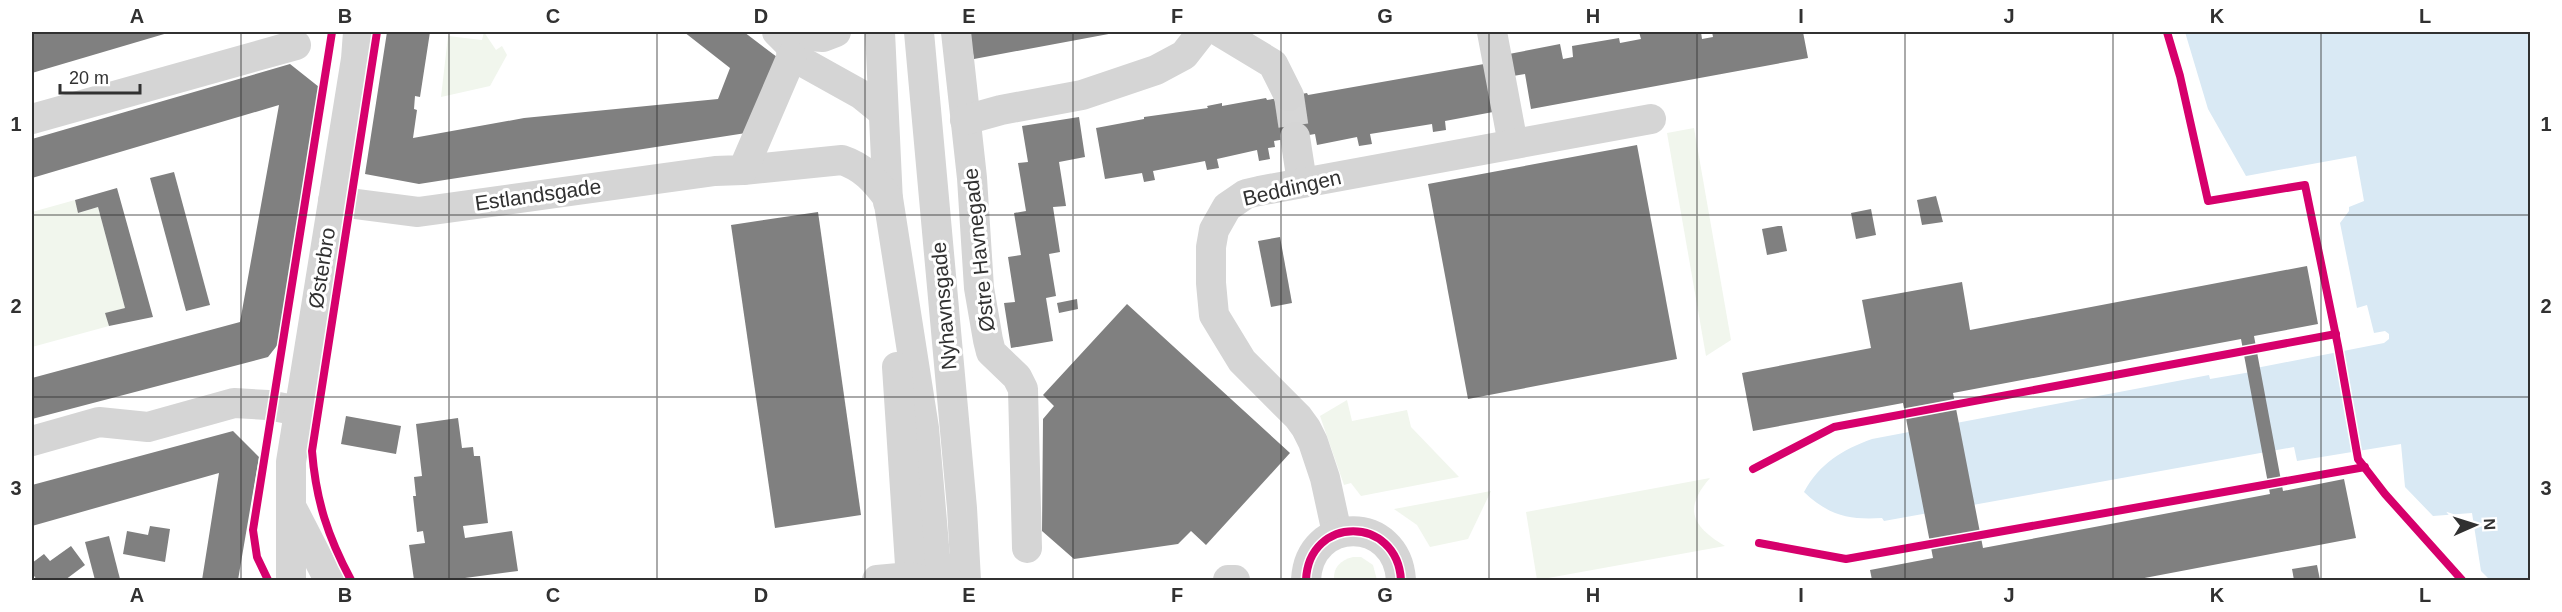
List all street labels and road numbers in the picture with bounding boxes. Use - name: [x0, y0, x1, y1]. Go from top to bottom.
- street label: Beddingen: [1240, 165, 1343, 210]
- street label: Østre Havnegade: [958, 167, 999, 333]
- street label: Estlandsgade: [473, 174, 603, 215]
- street label: Østerbro: [304, 226, 339, 310]
- street label: Nyhavnsgade: [926, 241, 961, 371]

